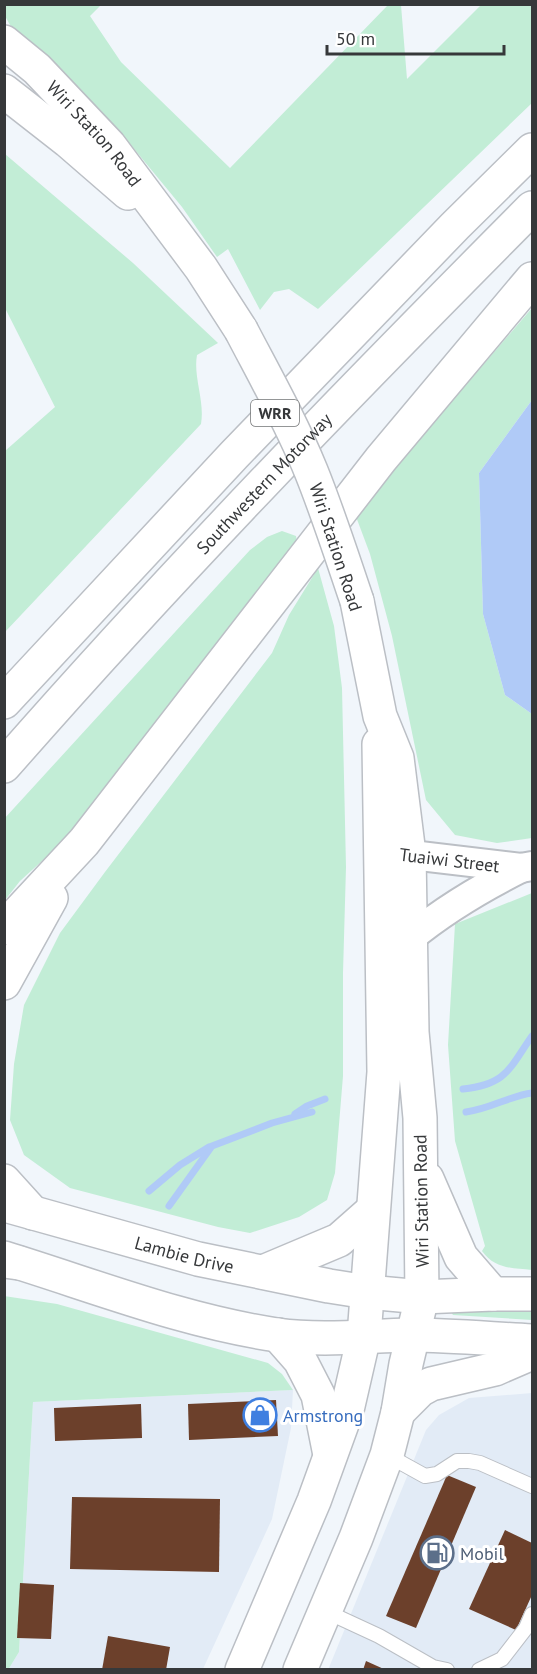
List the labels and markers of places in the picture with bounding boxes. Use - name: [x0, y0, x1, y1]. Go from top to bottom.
- shop icon: Armstrong: [242, 1397, 278, 1433]
- place label: Armstrong: [283, 1404, 363, 1427]
- fuel station icon: Mobil: [419, 1535, 455, 1571]
- place label: Mobil: [460, 1542, 504, 1565]

